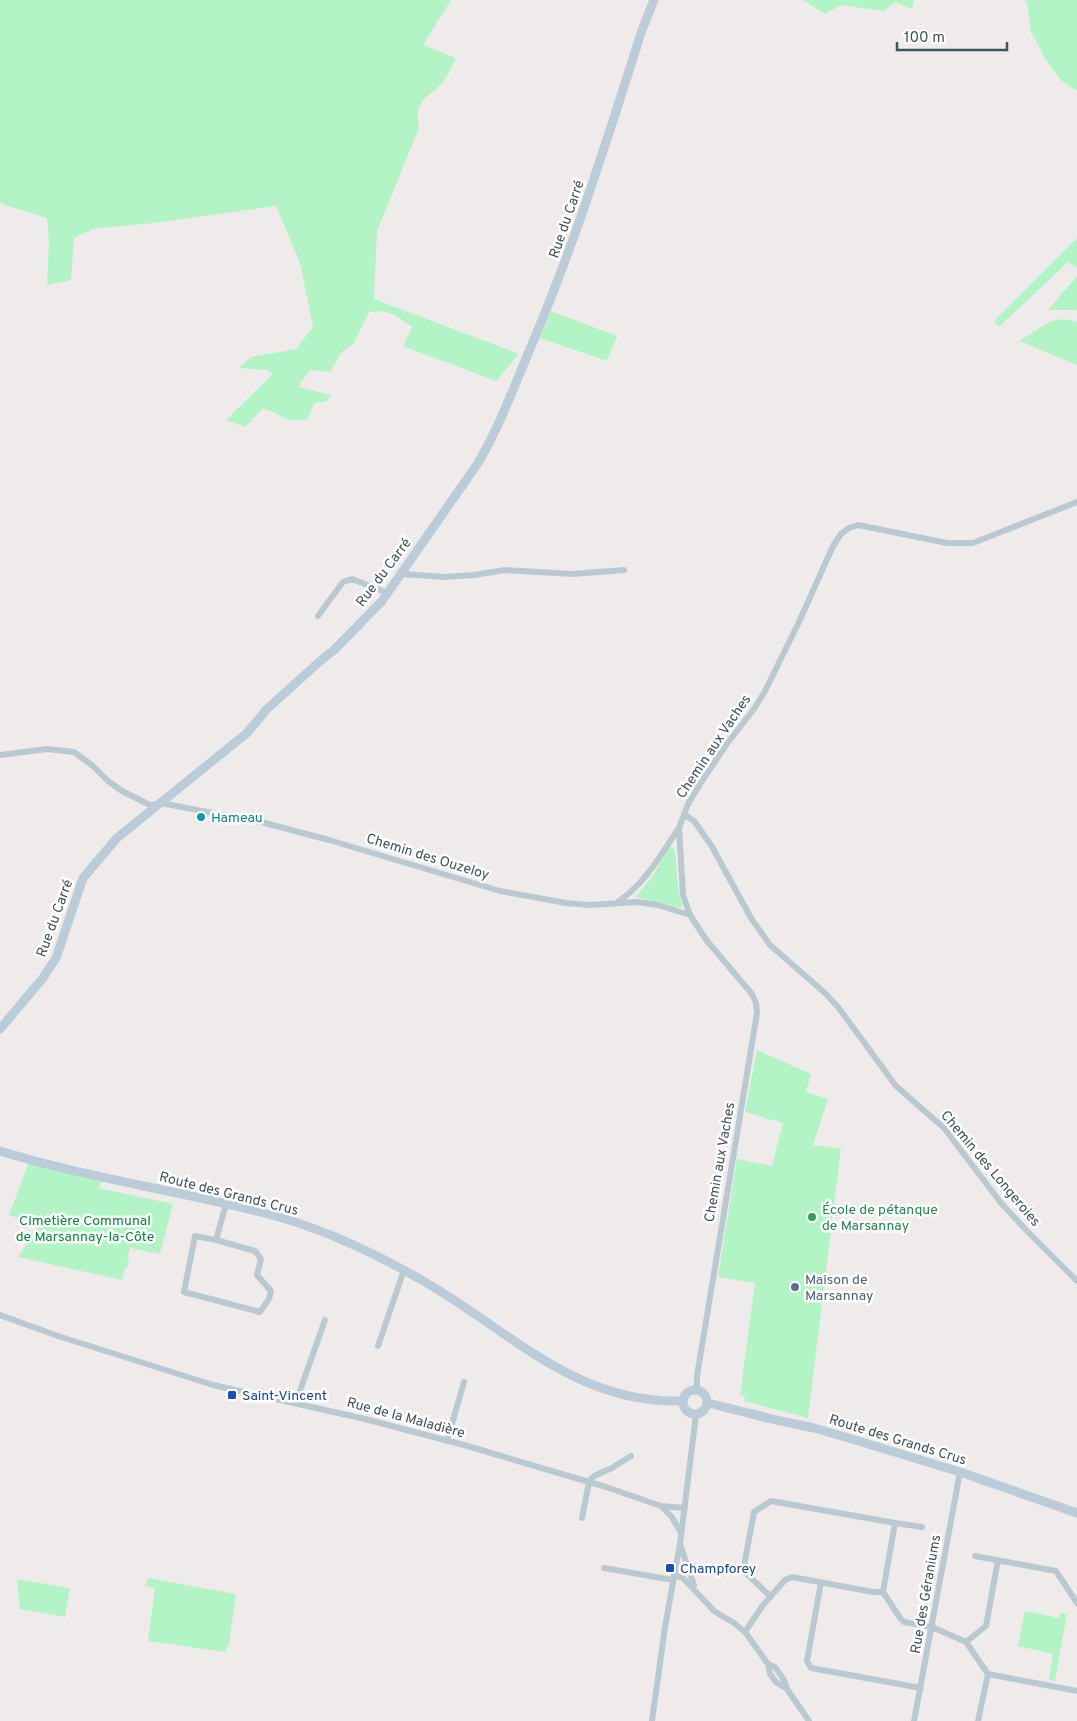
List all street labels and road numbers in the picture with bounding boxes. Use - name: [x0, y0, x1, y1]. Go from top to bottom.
- street label: Rue du Carré: [546, 178, 589, 261]
- street label: Rue du Carré: [353, 535, 415, 611]
- street label: Chemin aux Vaches: [673, 692, 755, 802]
- street label: Chemin des Ouzeloy: [364, 831, 491, 884]
- street label: Rue du Carré: [34, 877, 77, 960]
- street label: Chemin aux Vaches: [702, 1101, 739, 1224]
- street label: Chemin des Longeroies: [936, 1108, 1043, 1230]
- street label: Route des Grands Crus: [157, 1169, 300, 1220]
- street label: Rue de la Maladière: [345, 1394, 467, 1442]
- street label: Route des Grands Crus: [827, 1411, 968, 1469]
- street label: Rue des Géraniums: [908, 1533, 945, 1655]

